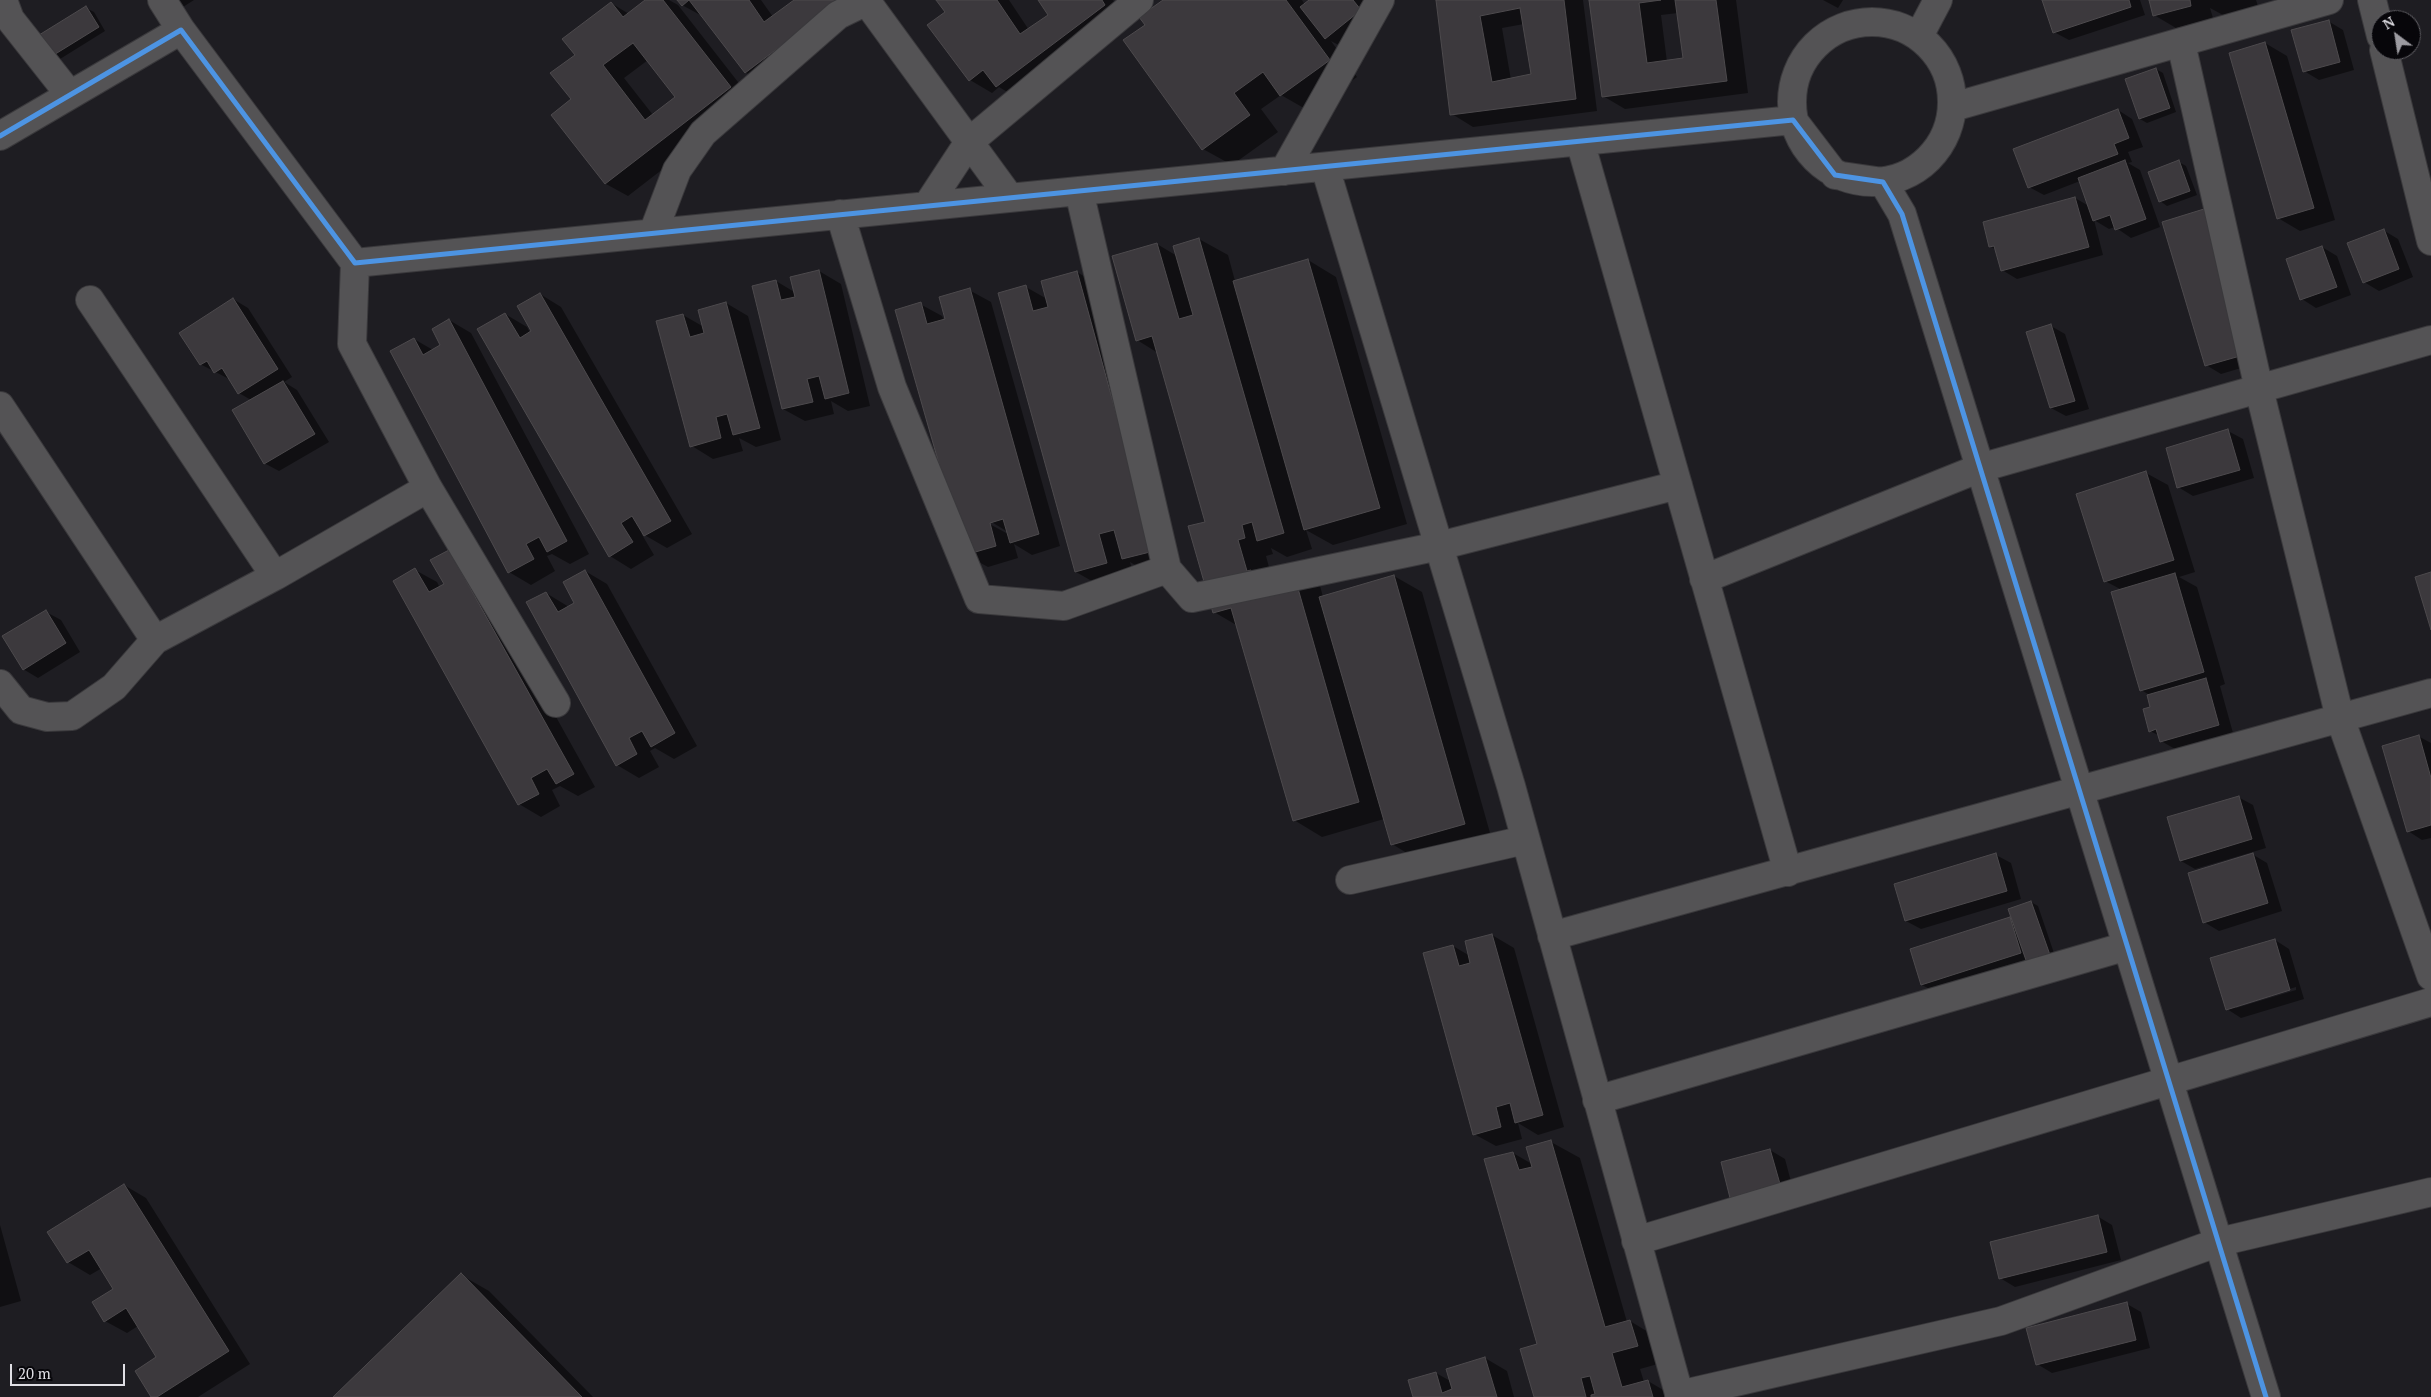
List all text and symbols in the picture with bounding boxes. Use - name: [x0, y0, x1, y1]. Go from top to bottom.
- north arrow: [2371, 10, 2421, 60]
- text: N: [2379, 12, 2398, 33]
- scale bar: [12, 1354, 128, 1386]
- text: 20 m: [18, 1363, 51, 1383]

